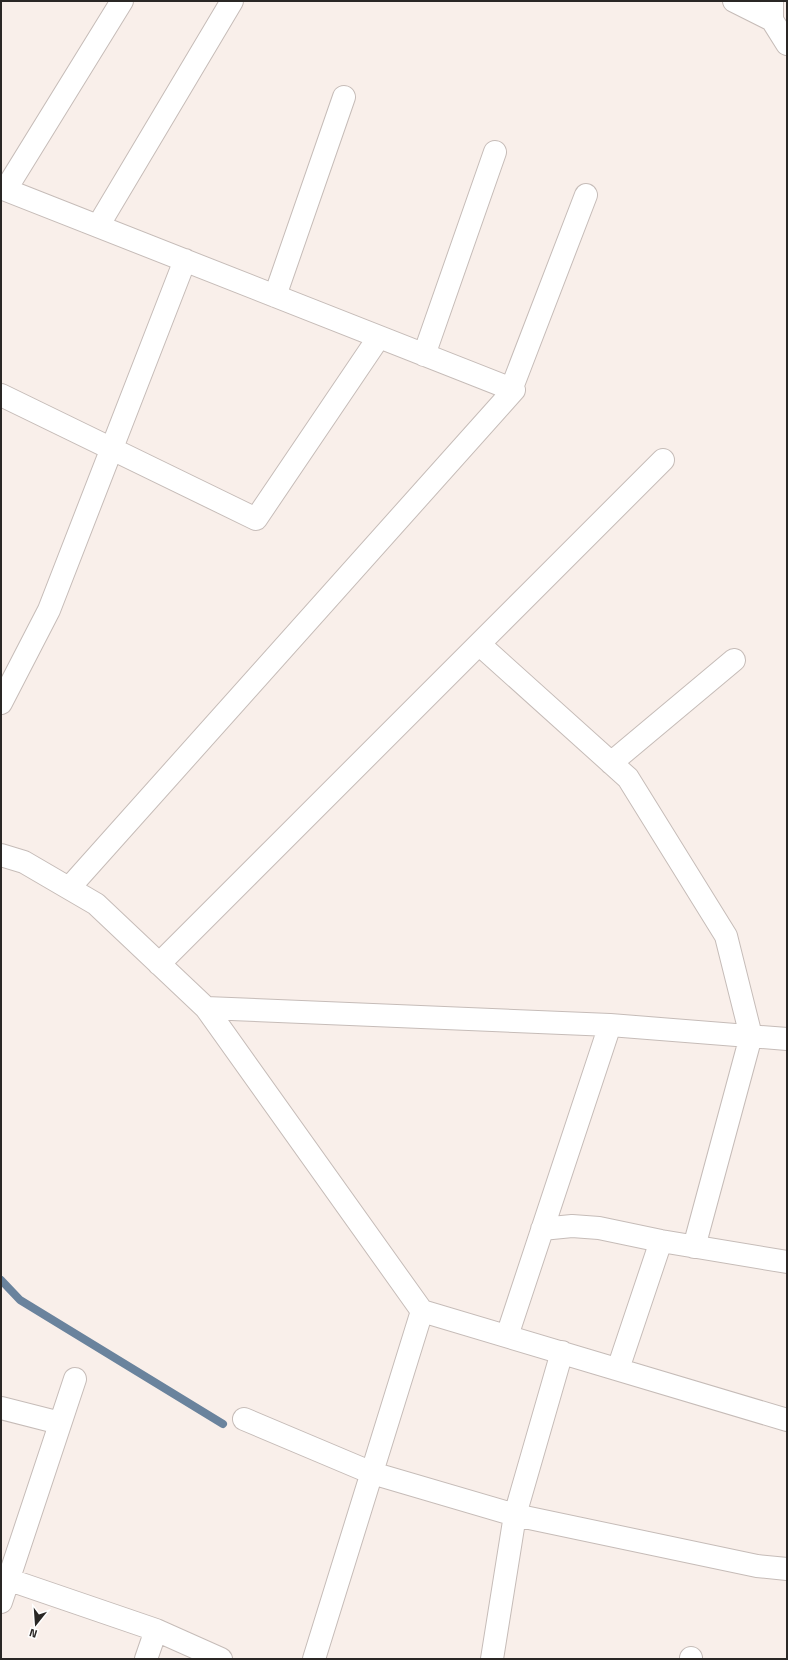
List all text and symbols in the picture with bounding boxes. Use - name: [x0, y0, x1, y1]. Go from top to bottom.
- north arrow: [16, 1604, 56, 1644]
- text: N: [27, 1625, 39, 1642]

